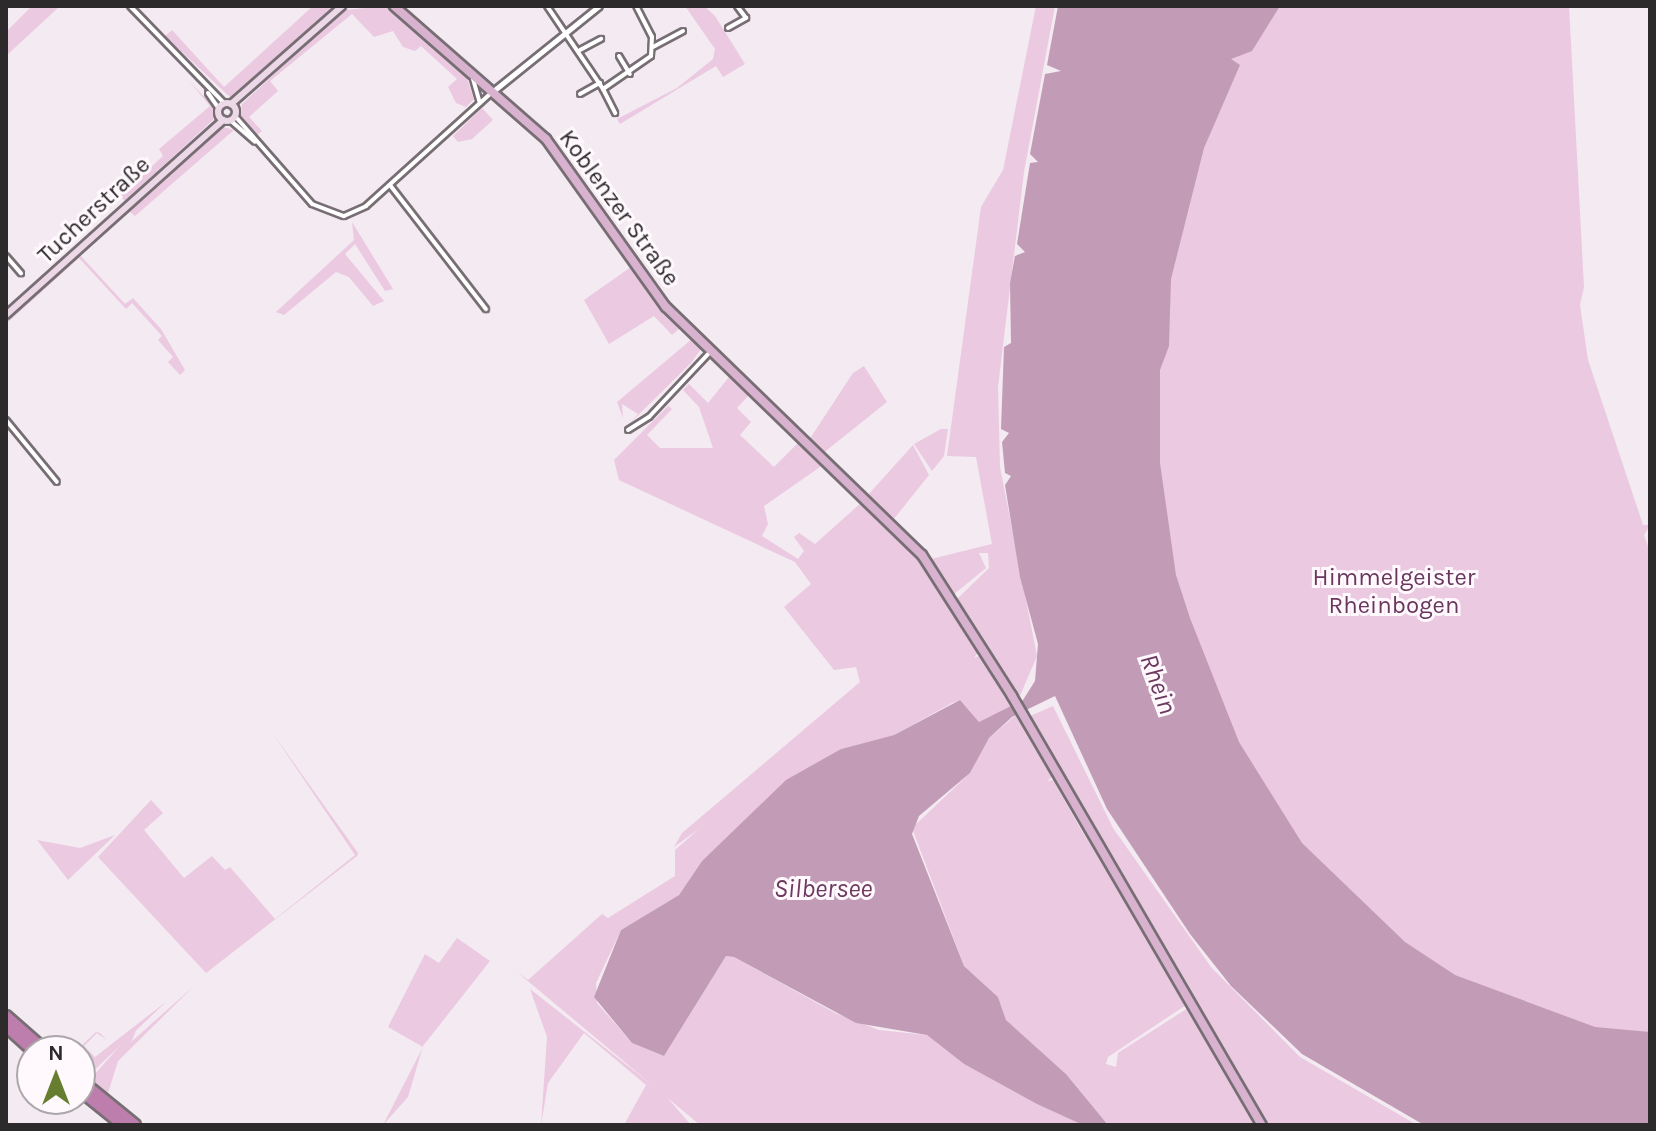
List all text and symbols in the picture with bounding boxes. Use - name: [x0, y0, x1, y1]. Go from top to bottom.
- street label: Koblenzer Straße: [553, 124, 685, 292]
- street label: Tucherstraße: [32, 151, 156, 269]
- park label: Himmelgeister Rheinbogen: [1313, 564, 1475, 620]
- water label: Rhein: [1133, 650, 1183, 718]
- water label: Silbersee: [774, 873, 872, 905]
- north arrow: [16, 1035, 96, 1115]
- text: N: [48, 1040, 64, 1066]

